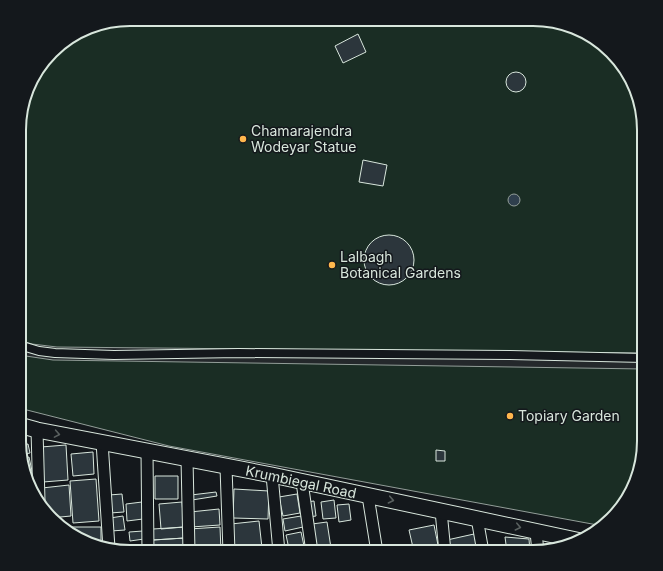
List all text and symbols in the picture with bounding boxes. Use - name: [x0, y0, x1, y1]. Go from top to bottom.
- place label: Chamarajendra Wodeyar Statue: [251, 122, 356, 155]
- marker: Chamarajendra Wodeyar Statue: [238, 134, 248, 144]
- place label: Lalbagh Botanical Gardens: [340, 248, 461, 281]
- marker: Lalbagh Botanical Gardens: [327, 260, 337, 270]
- place label: Topiary Garden: [518, 407, 620, 424]
- marker: Topiary Garden: [505, 411, 515, 421]
- one-way arrow: [54, 429, 60, 437]
- street label: Krumbiegal Road: [244, 461, 358, 502]
- one-way arrow: [388, 496, 394, 504]
- one-way arrow: [515, 523, 521, 531]

